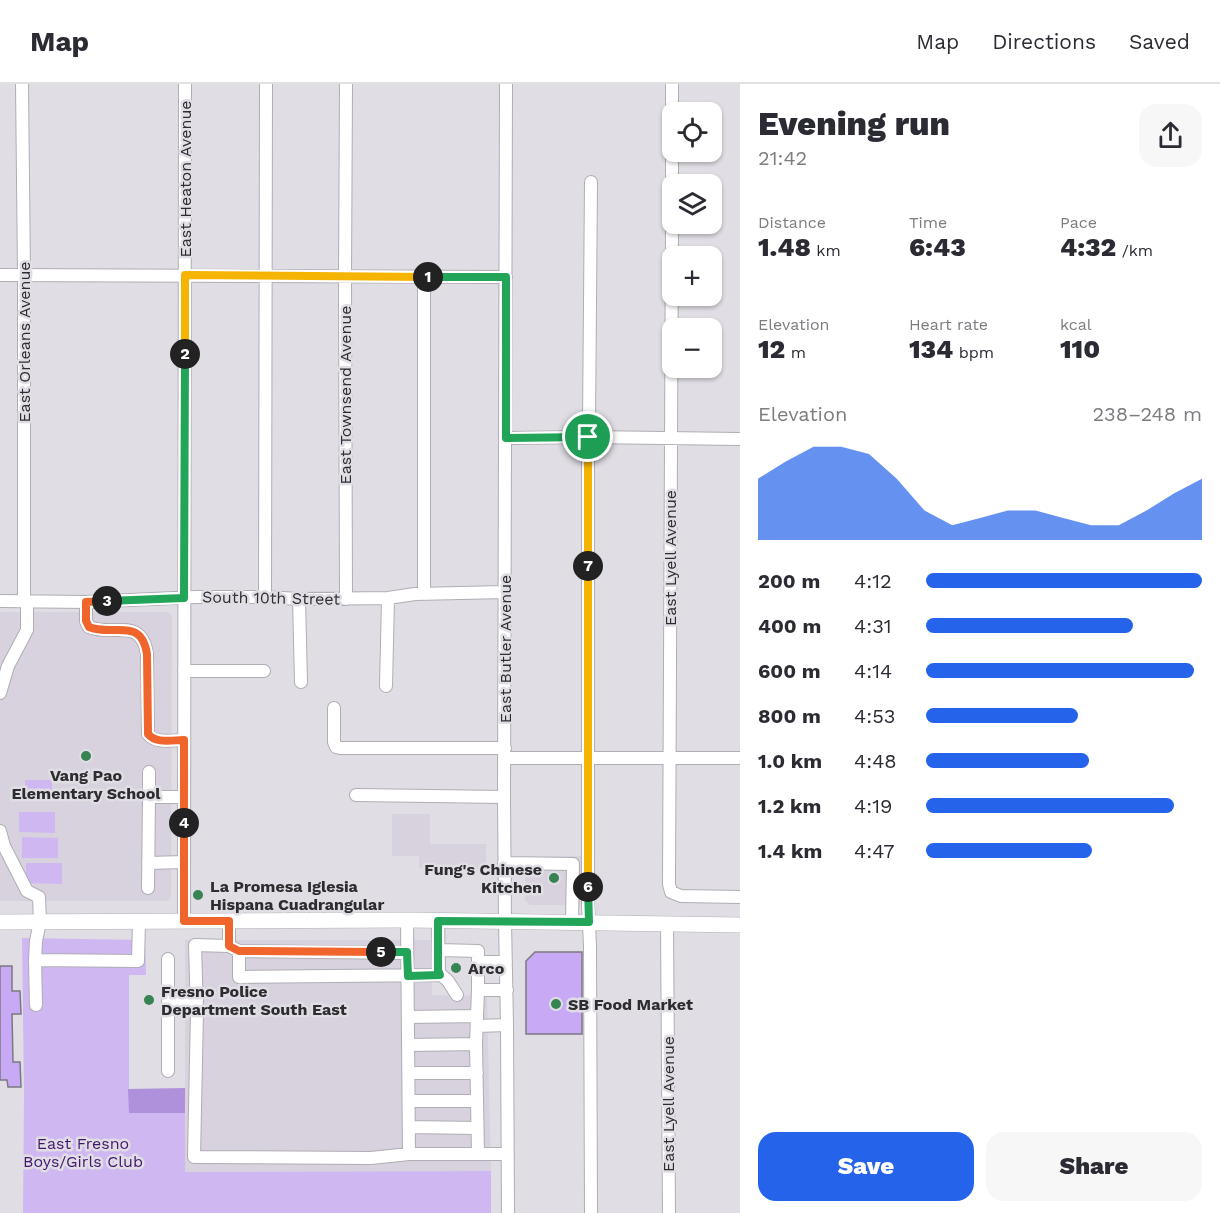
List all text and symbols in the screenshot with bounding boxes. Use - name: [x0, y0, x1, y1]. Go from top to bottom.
- text: Map: [30, 25, 89, 58]
- text: Map: [916, 29, 959, 54]
- text: Directions: [992, 29, 1096, 54]
- text: Saved: [1129, 29, 1190, 54]
- street label: East Heaton Avenue: [176, 100, 195, 258]
- map controls: [662, 102, 722, 378]
- button: locate: [662, 102, 722, 162]
- text: Evening run: [758, 104, 950, 143]
- button: share: [1139, 104, 1202, 167]
- text: 21:42: [758, 146, 807, 170]
- button: layers: [662, 174, 722, 234]
- text: Distance: [758, 213, 826, 232]
- text: Time: [909, 213, 947, 232]
- text: Pace: [1060, 213, 1097, 232]
- text: 1.48: [758, 232, 811, 262]
- text: 6:43: [909, 232, 966, 262]
- text: 4:32: [1060, 232, 1116, 262]
- text: km: [811, 241, 841, 260]
- text: /km: [1116, 241, 1153, 260]
- button: +: [662, 246, 722, 306]
- street label: East Orleans Avenue: [15, 261, 34, 423]
- pin: 1: [413, 262, 443, 292]
- text: 1: [425, 267, 431, 286]
- street label: East Townsend Avenue: [336, 306, 355, 484]
- text: Elevation: [758, 315, 829, 334]
- text: Heart rate: [909, 315, 988, 334]
- text: kcal: [1060, 315, 1092, 334]
- button: −: [662, 318, 722, 378]
- text: 12: [758, 334, 785, 364]
- text: 134: [909, 334, 953, 364]
- text: 110: [1060, 334, 1100, 364]
- pin: 2: [170, 339, 200, 369]
- text: m: [785, 343, 806, 362]
- text: bpm: [953, 343, 994, 362]
- text: 2: [180, 344, 190, 363]
- text: Elevation: [758, 402, 847, 426]
- text: 238–248 m: [1092, 402, 1202, 426]
- pin: [562, 411, 613, 462]
- icon: arrive: [571, 420, 604, 453]
- street label: East Lyell Avenue: [661, 490, 680, 626]
- pin: 7: [573, 551, 603, 581]
- text: 7: [583, 556, 593, 575]
- text: 200 m: [758, 569, 820, 593]
- text: 4:12: [854, 569, 892, 593]
- street label: East Butler Avenue: [496, 575, 515, 723]
- pin: 3: [92, 586, 122, 616]
- street label: South 10th Street: [202, 587, 340, 609]
- text: 3: [102, 591, 112, 610]
- text: 400 m: [758, 614, 821, 638]
- text: 4:31: [854, 614, 892, 638]
- text: 600 m: [758, 659, 821, 683]
- text: 4:14: [854, 659, 892, 683]
- text: 800 m: [758, 704, 821, 728]
- text: 4:53: [854, 704, 895, 728]
- marker: Vang Pao Elementary School: [79, 749, 93, 763]
- text: 1.0 km: [758, 749, 822, 773]
- text: 4:48: [854, 749, 897, 773]
- place label: Vang Pao Elementary School: [11, 766, 161, 803]
- text: 1.2 km: [758, 794, 821, 818]
- text: 4:19: [854, 794, 892, 818]
- pin: 4: [169, 808, 199, 838]
- text: 4: [179, 813, 189, 832]
- text: 1.4 km: [758, 839, 822, 863]
- text: 4:47: [854, 839, 895, 863]
- place label: Fung's Chinese Kitchen: [424, 860, 542, 897]
- marker: Fung's Chinese Kitchen: [547, 871, 561, 885]
- pin: 6: [573, 872, 603, 902]
- place label: La Promesa Iglesia Hispana Cuadrangular: [210, 877, 384, 914]
- text: 6: [583, 877, 593, 896]
- marker: La Promesa Iglesia Hispana Cuadrangular: [191, 888, 205, 902]
- pin: 5: [366, 937, 396, 967]
- text: 5: [376, 942, 386, 961]
- place label: Arco: [468, 959, 505, 978]
- marker: Arco: [449, 961, 463, 975]
- place label: Fresno Police Department South East: [161, 982, 347, 1019]
- marker: Fresno Police Department South East: [142, 993, 156, 1007]
- place label: SB Food Market: [568, 995, 693, 1014]
- marker: SB Food Market: [549, 997, 563, 1011]
- street label: East Lyell Avenue: [659, 1036, 678, 1172]
- button: Save: [758, 1132, 974, 1201]
- button: Share: [986, 1132, 1202, 1201]
- park label: East Fresno Boys/Girls Club: [23, 1134, 143, 1171]

